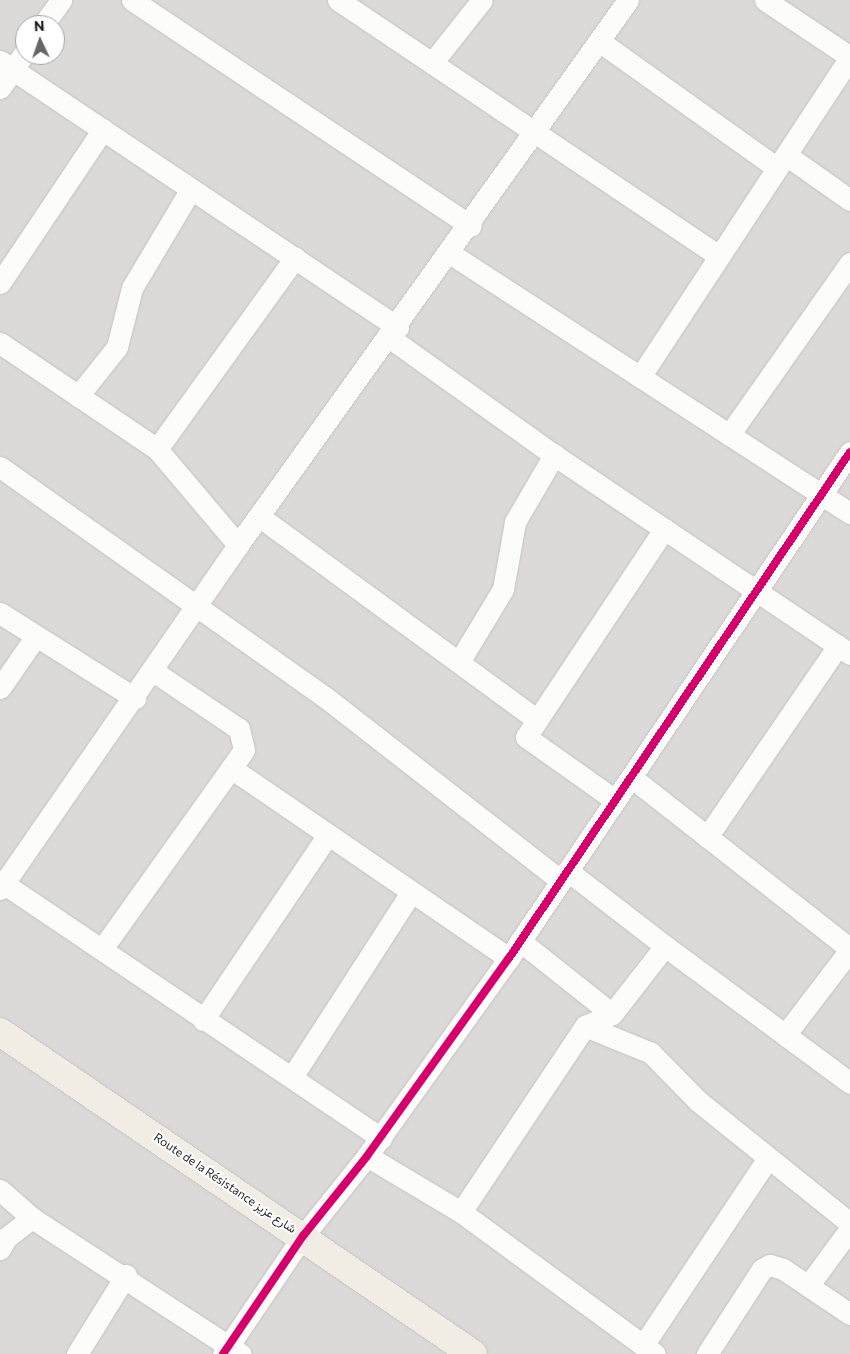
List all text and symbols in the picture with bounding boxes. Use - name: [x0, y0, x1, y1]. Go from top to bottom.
- north arrow: [15, 15, 65, 65]
- text: N: [34, 17, 45, 34]
- street label: Route de la Résistance شارع عزيز: [151, 1130, 299, 1236]

